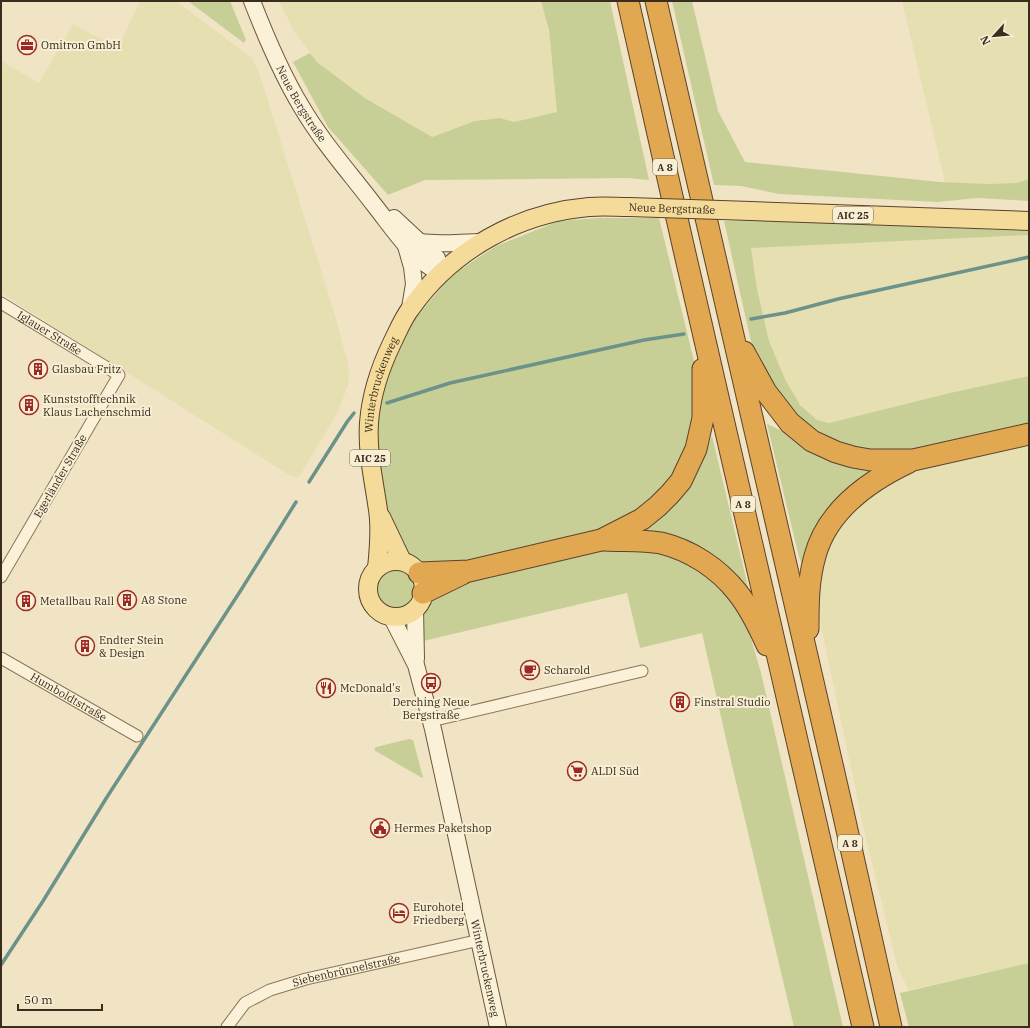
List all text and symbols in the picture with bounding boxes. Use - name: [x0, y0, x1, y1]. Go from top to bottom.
- north arrow: [974, 16, 1014, 56]
- text: N: [977, 33, 993, 48]
- office icon: Omitron GmbH: [16, 34, 38, 56]
- place label: Omitron GmbH: [41, 38, 121, 52]
- street label: Neue Bergstraße: [273, 63, 330, 145]
- road number: A 8: [653, 159, 677, 175]
- street label: Neue Bergstraße: [628, 200, 716, 217]
- road number: AIC 25: [833, 207, 873, 223]
- street label: Iglauer Straße: [15, 308, 85, 358]
- street label: Winterbruckenweg: [362, 334, 401, 433]
- building icon: Glasbau Fritz: [27, 358, 49, 380]
- place label: Glasbau Fritz: [52, 362, 121, 376]
- place label: Kunststofftechnik Klaus Lachenschmid: [43, 392, 152, 419]
- building icon: Kunststofftechnik Klaus Lachenschmid: [18, 394, 40, 416]
- street label: Egerländer Straße: [30, 432, 90, 520]
- road number: AIC 25: [350, 450, 390, 466]
- road number: A 8: [731, 496, 755, 512]
- building icon: A8 Stone: [116, 589, 138, 611]
- building icon: Metallbau Rall: [15, 590, 37, 612]
- place label: A8 Stone: [141, 593, 187, 607]
- place label: Metallbau Rall: [40, 594, 114, 608]
- place label: Endter Stein & Design: [99, 633, 164, 660]
- building icon: Endter Stein & Design: [74, 635, 96, 657]
- cafe icon: Scharold: [519, 659, 541, 681]
- place label: Scharold: [544, 663, 590, 677]
- street label: Humboldtstraße: [28, 669, 109, 724]
- bus stop icon: Derching Neue Bergstraße: [420, 672, 442, 694]
- restaurant icon: McDonald's: [315, 677, 337, 699]
- place label: McDonald's: [340, 681, 400, 695]
- building icon: Finstral Studio: [669, 691, 691, 713]
- place label: Derching Neue Bergstraße: [392, 695, 470, 722]
- place label: Finstral Studio: [694, 695, 771, 709]
- supermarket icon: ALDI Süd: [566, 760, 588, 782]
- place label: ALDI Süd: [591, 764, 639, 778]
- public building icon: Hermes Paketshop: [369, 817, 391, 839]
- place label: Hermes Paketshop: [394, 821, 492, 835]
- road number: A 8: [838, 835, 862, 851]
- place label: Eurohotel Friedberg: [413, 900, 464, 927]
- hotel icon: Eurohotel Friedberg: [388, 902, 410, 924]
- street label: Winterbruckenweg: [468, 918, 503, 1018]
- street label: Siebenbrünnelstraße: [291, 951, 402, 990]
- scale bar: [18, 986, 102, 1012]
- text: 50 m: [24, 992, 53, 1007]

